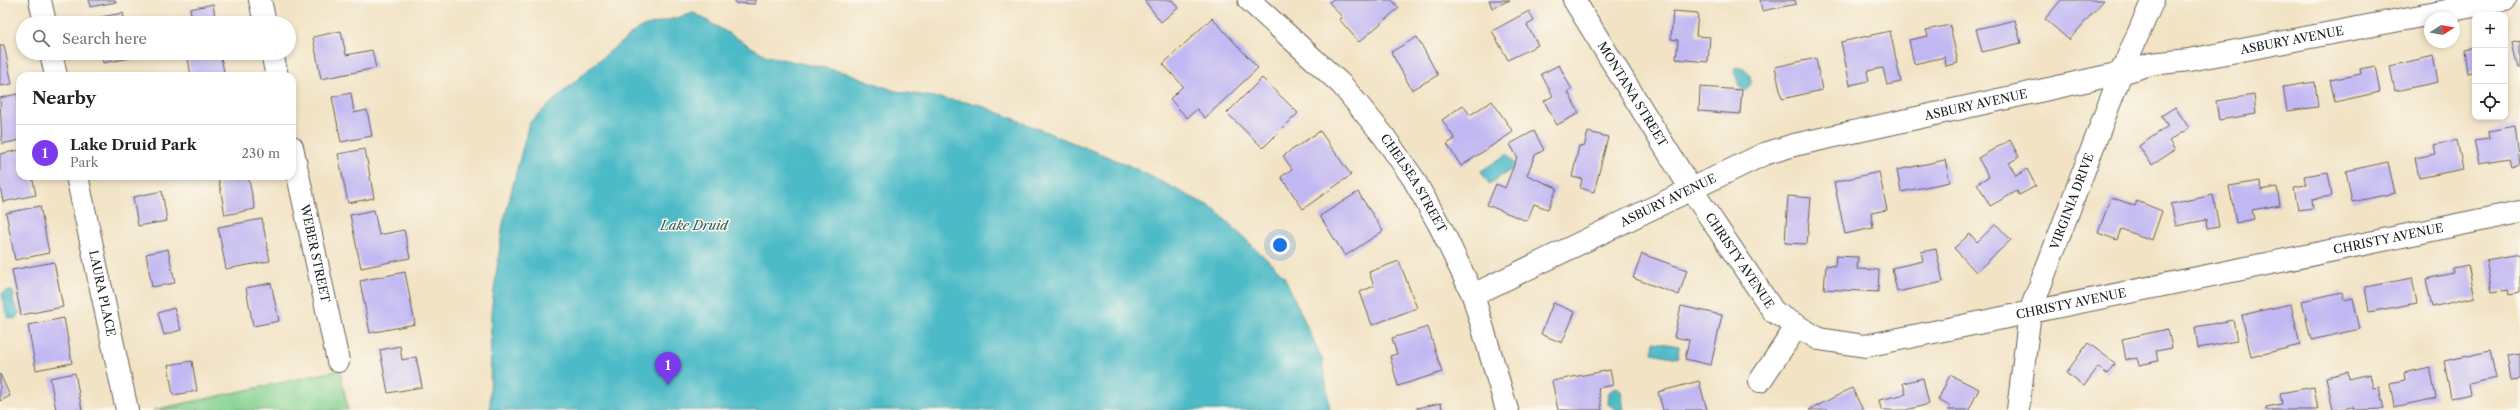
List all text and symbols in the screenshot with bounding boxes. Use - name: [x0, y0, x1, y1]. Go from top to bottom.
- north arrow: [2424, 12, 2460, 48]
- map controls: [2472, 12, 2508, 120]
- button: +: [2472, 12, 2508, 48]
- search box: [16, 16, 296, 60]
- street label: ASBURY AVENUE: [2238, 23, 2345, 57]
- icon: search: [30, 27, 52, 49]
- text: Search here: [62, 29, 147, 48]
- street label: MONTANA STREET: [1595, 39, 1671, 149]
- button: −: [2472, 48, 2508, 84]
- button: locate: [2472, 84, 2508, 120]
- street label: ASBURY AVENUE: [1922, 86, 2029, 123]
- text: Nearby: [32, 88, 96, 108]
- street label: CHELSEA STREET: [1378, 131, 1450, 235]
- text: Lake Druid Park: [70, 135, 197, 154]
- text: 1: [42, 145, 48, 161]
- text: 230 m: [242, 145, 280, 161]
- street label: VIRGINIA DRIVE: [2046, 151, 2097, 253]
- text: Park: [70, 154, 98, 170]
- street label: ASBURY AVENUE: [1617, 170, 1719, 230]
- street label: WEBER STREET: [297, 202, 333, 304]
- street label: CHRISTY AVENUE: [1702, 210, 1778, 311]
- water label: Lake Druid: [659, 217, 729, 233]
- street label: CHRISTY AVENUE: [2332, 220, 2445, 257]
- your location: [1270, 235, 1290, 255]
- street label: LAURA PLACE: [86, 249, 119, 338]
- street label: CHRISTY AVENUE: [2015, 285, 2127, 322]
- pin: 1: [655, 352, 681, 385]

